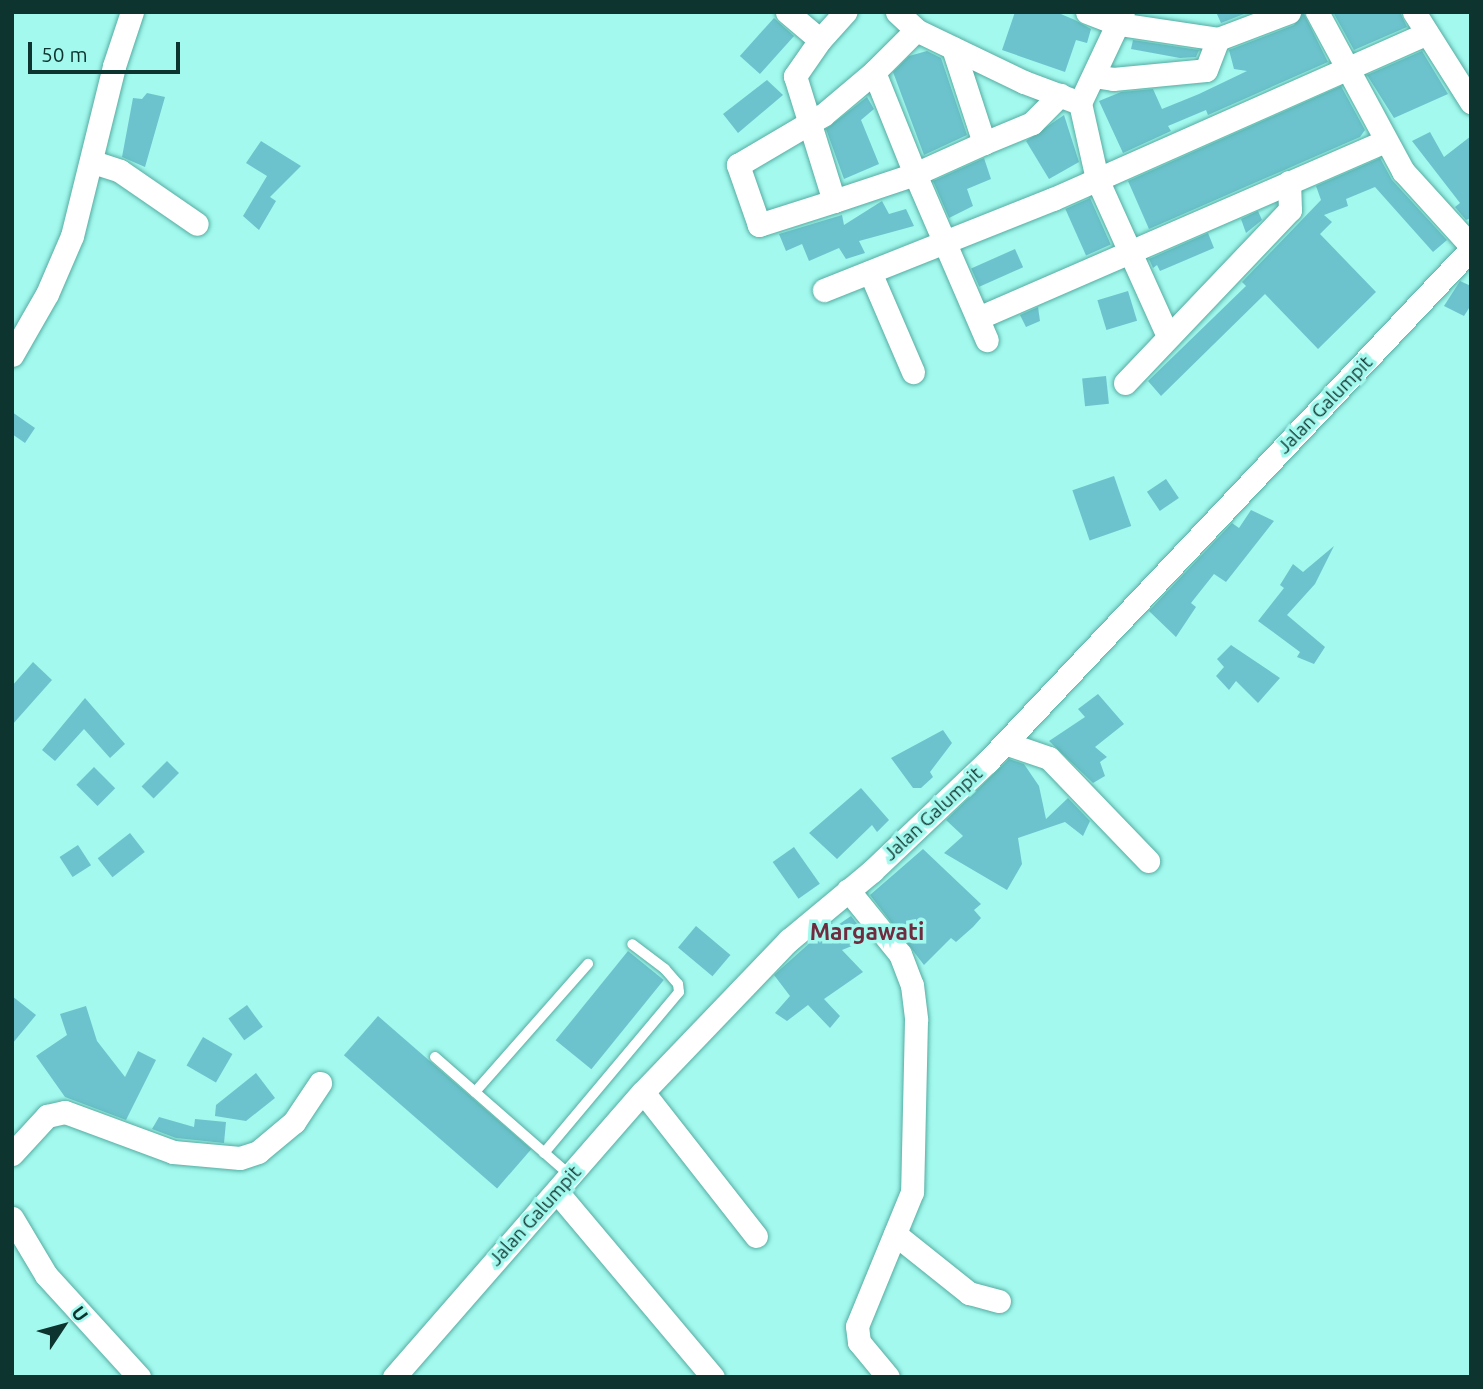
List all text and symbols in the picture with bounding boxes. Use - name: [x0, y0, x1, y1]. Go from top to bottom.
- scale bar: [32, 28, 184, 72]
- text: 50 m: [41, 42, 88, 66]
- street label: Jalan Galumpit: [1273, 351, 1377, 459]
- street label: Jalan Galumpit: [879, 762, 987, 866]
- district label: Margawati: [810, 918, 924, 946]
- street label: Jalan Galumpit: [484, 1161, 586, 1271]
- north arrow: [28, 1291, 98, 1361]
- text: U: [67, 1302, 93, 1326]

